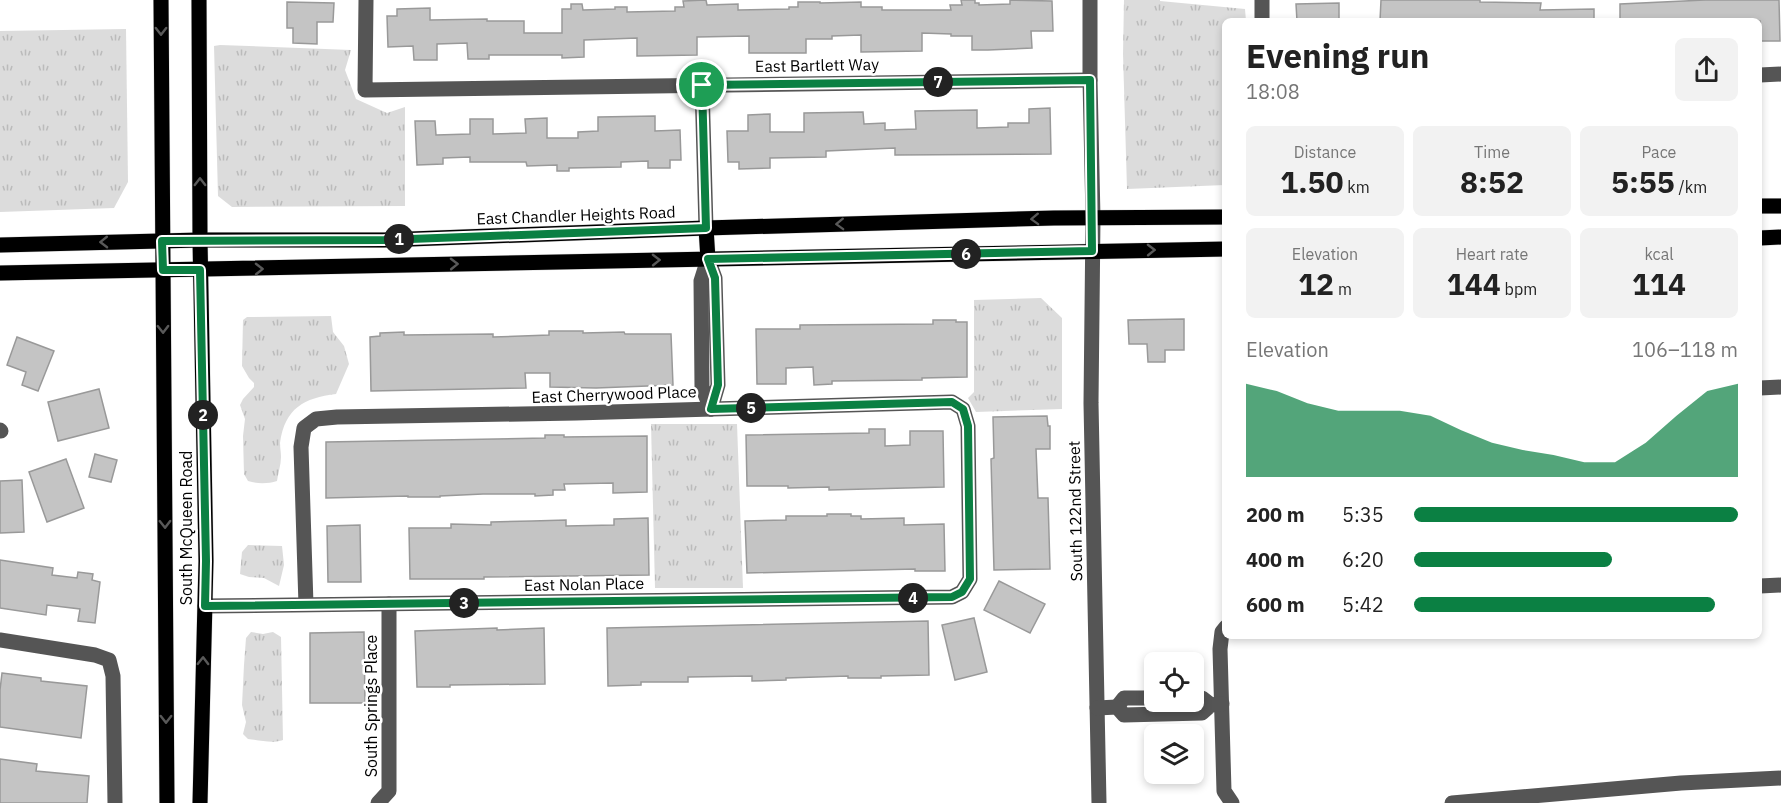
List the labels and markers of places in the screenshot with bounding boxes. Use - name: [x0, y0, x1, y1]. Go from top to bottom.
- pin: [676, 59, 727, 110]
- pin: 7: [923, 67, 953, 97]
- pin: 1: [384, 224, 414, 254]
- pin: 6: [951, 239, 981, 269]
- pin: 5: [736, 393, 766, 423]
- pin: 2: [188, 400, 218, 430]
- pin: 4: [898, 583, 928, 613]
- pin: 3: [449, 588, 479, 618]

